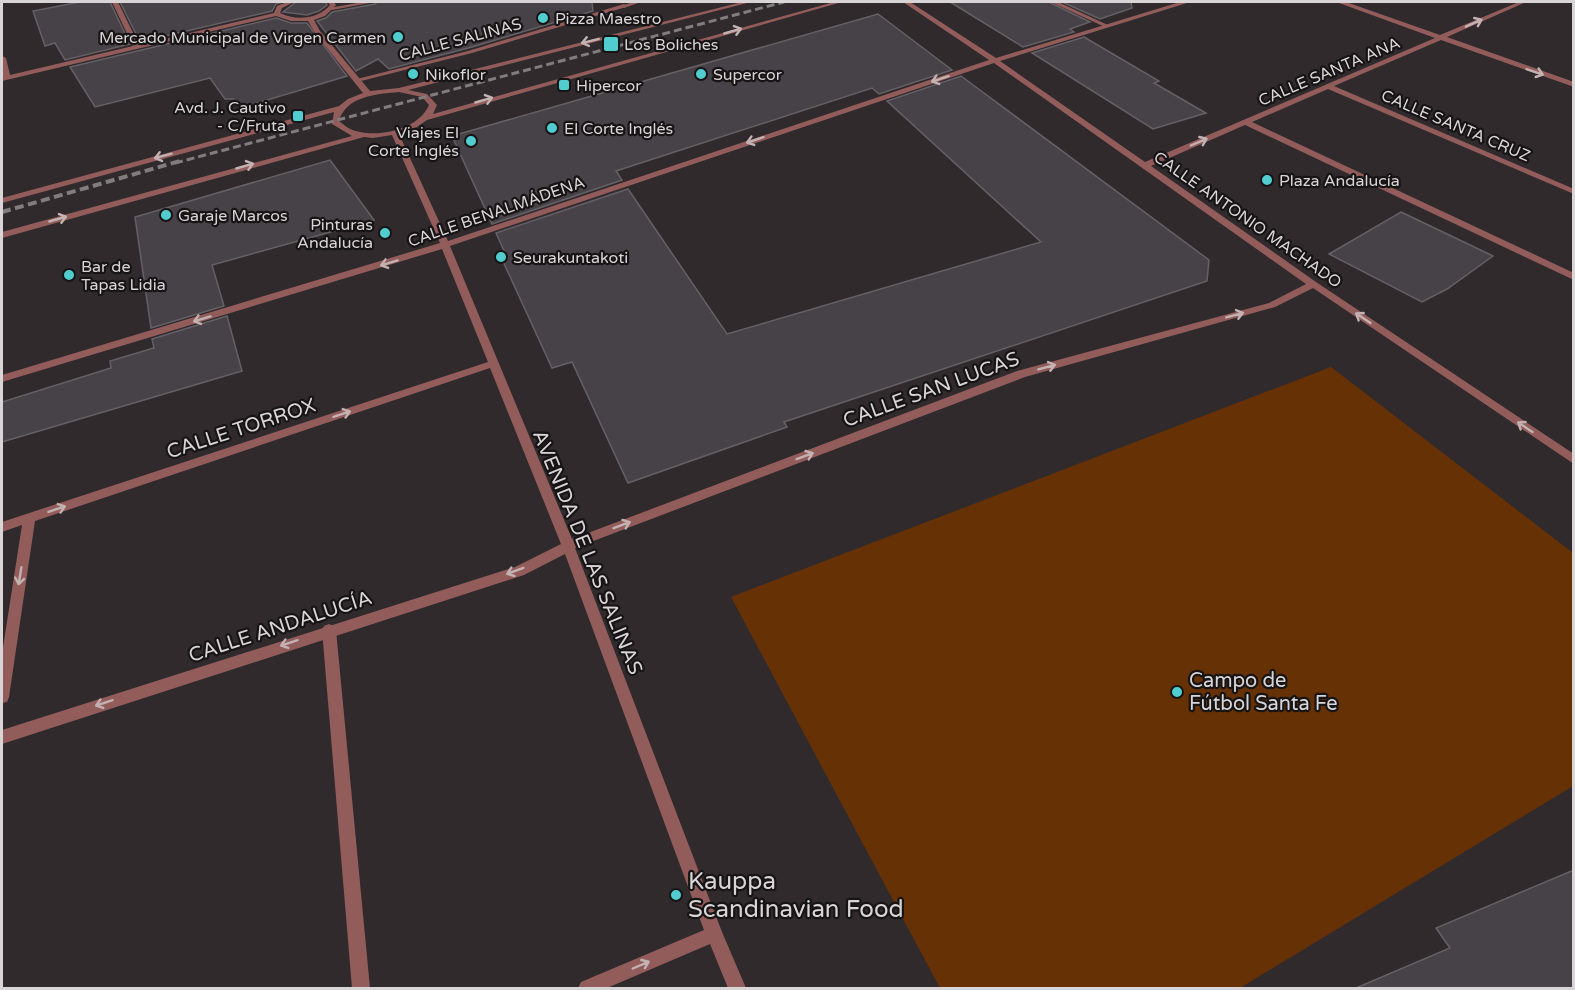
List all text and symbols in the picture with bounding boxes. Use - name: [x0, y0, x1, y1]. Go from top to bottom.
- place label: Pizza Maestro: [555, 9, 662, 29]
- marker: Pizza Maestro: [536, 11, 550, 25]
- street label: CALLE SALINAS: [397, 14, 524, 66]
- one-way arrow: [1464, 17, 1483, 28]
- one-way arrow: [723, 25, 742, 36]
- place label: Mercado Municipal de Virgen Carmen: [99, 28, 386, 48]
- marker: Mercado Municipal de Virgen Carmen: [391, 30, 405, 44]
- street label: CALLE SANTA ANA: [1255, 33, 1403, 111]
- marker: Los Boliches: [602, 35, 620, 53]
- place label: Los Boliches: [624, 35, 719, 55]
- one-way arrow: [581, 36, 600, 48]
- place label: Nikoflor: [425, 65, 487, 85]
- place label: Supercor: [713, 65, 783, 85]
- marker: Nikoflor: [406, 67, 420, 81]
- marker: Supercor: [694, 67, 708, 81]
- one-way arrow: [1525, 67, 1543, 78]
- one-way arrow: [931, 74, 950, 85]
- place label: Hipercor: [576, 76, 642, 96]
- marker: Hipercor: [557, 78, 571, 92]
- street label: CALLE SANTA CRUZ: [1378, 85, 1533, 166]
- one-way arrow: [474, 94, 493, 106]
- place label: Avd. J. Cautivo - C/Fruta: [174, 98, 286, 136]
- marker: Avd. J. Cautivo - C/Fruta: [291, 109, 305, 123]
- place label: El Corte Inglés: [564, 119, 673, 139]
- marker: El Corte Inglés: [545, 121, 559, 135]
- place label: Viajes El Corte Inglés: [368, 123, 459, 161]
- marker: Viajes El Corte Inglés: [464, 134, 478, 148]
- one-way arrow: [746, 135, 765, 146]
- one-way arrow: [1189, 136, 1207, 147]
- street label: CALLE ANTONIO MACHADO: [1150, 147, 1345, 293]
- one-way arrow: [154, 151, 173, 162]
- one-way arrow: [236, 160, 255, 172]
- place label: Plaza Andalucía: [1279, 171, 1400, 191]
- street label: CALLE BENALMÁDENA: [405, 172, 587, 252]
- marker: Plaza Andalucía: [1260, 173, 1274, 187]
- place label: Garaje Marcos: [178, 206, 288, 226]
- marker: Garaje Marcos: [159, 208, 173, 222]
- one-way arrow: [48, 213, 67, 225]
- place label: Pinturas Andalucía: [297, 215, 373, 253]
- marker: Pinturas Andalucía: [378, 226, 392, 240]
- place label: Seurakuntakoti: [513, 248, 628, 268]
- marker: Seurakuntakoti: [494, 250, 508, 264]
- place label: Bar de Tapas Lidia: [81, 257, 166, 295]
- one-way arrow: [380, 258, 399, 269]
- marker: Bar de Tapas Lidia: [62, 268, 76, 282]
- one-way arrow: [1225, 309, 1244, 320]
- one-way arrow: [1356, 312, 1372, 324]
- one-way arrow: [193, 314, 212, 325]
- street label: CALLE SAN LUCAS: [840, 347, 1023, 433]
- one-way arrow: [1037, 360, 1056, 372]
- street label: CALLE TORROX: [164, 394, 319, 464]
- one-way arrow: [332, 408, 351, 419]
- one-way arrow: [1517, 421, 1534, 433]
- street label: AVENIDA DE LAS SALINAS: [527, 427, 647, 678]
- one-way arrow: [795, 449, 813, 460]
- one-way arrow: [47, 502, 66, 513]
- one-way arrow: [612, 519, 631, 530]
- one-way arrow: [15, 566, 26, 585]
- one-way arrow: [506, 567, 525, 578]
- street label: CALLE ANDALUCÍA: [185, 585, 375, 668]
- one-way arrow: [280, 639, 299, 650]
- place label: Campo de Fútbol Santa Fe: [1189, 669, 1338, 716]
- marker: Campo de Fútbol Santa Fe: [1170, 685, 1184, 699]
- one-way arrow: [95, 699, 114, 710]
- place label: Kauppa Scandinavian Food: [688, 867, 904, 924]
- marker: Kauppa Scandinavian Food: [669, 888, 683, 902]
- one-way arrow: [631, 959, 649, 971]

